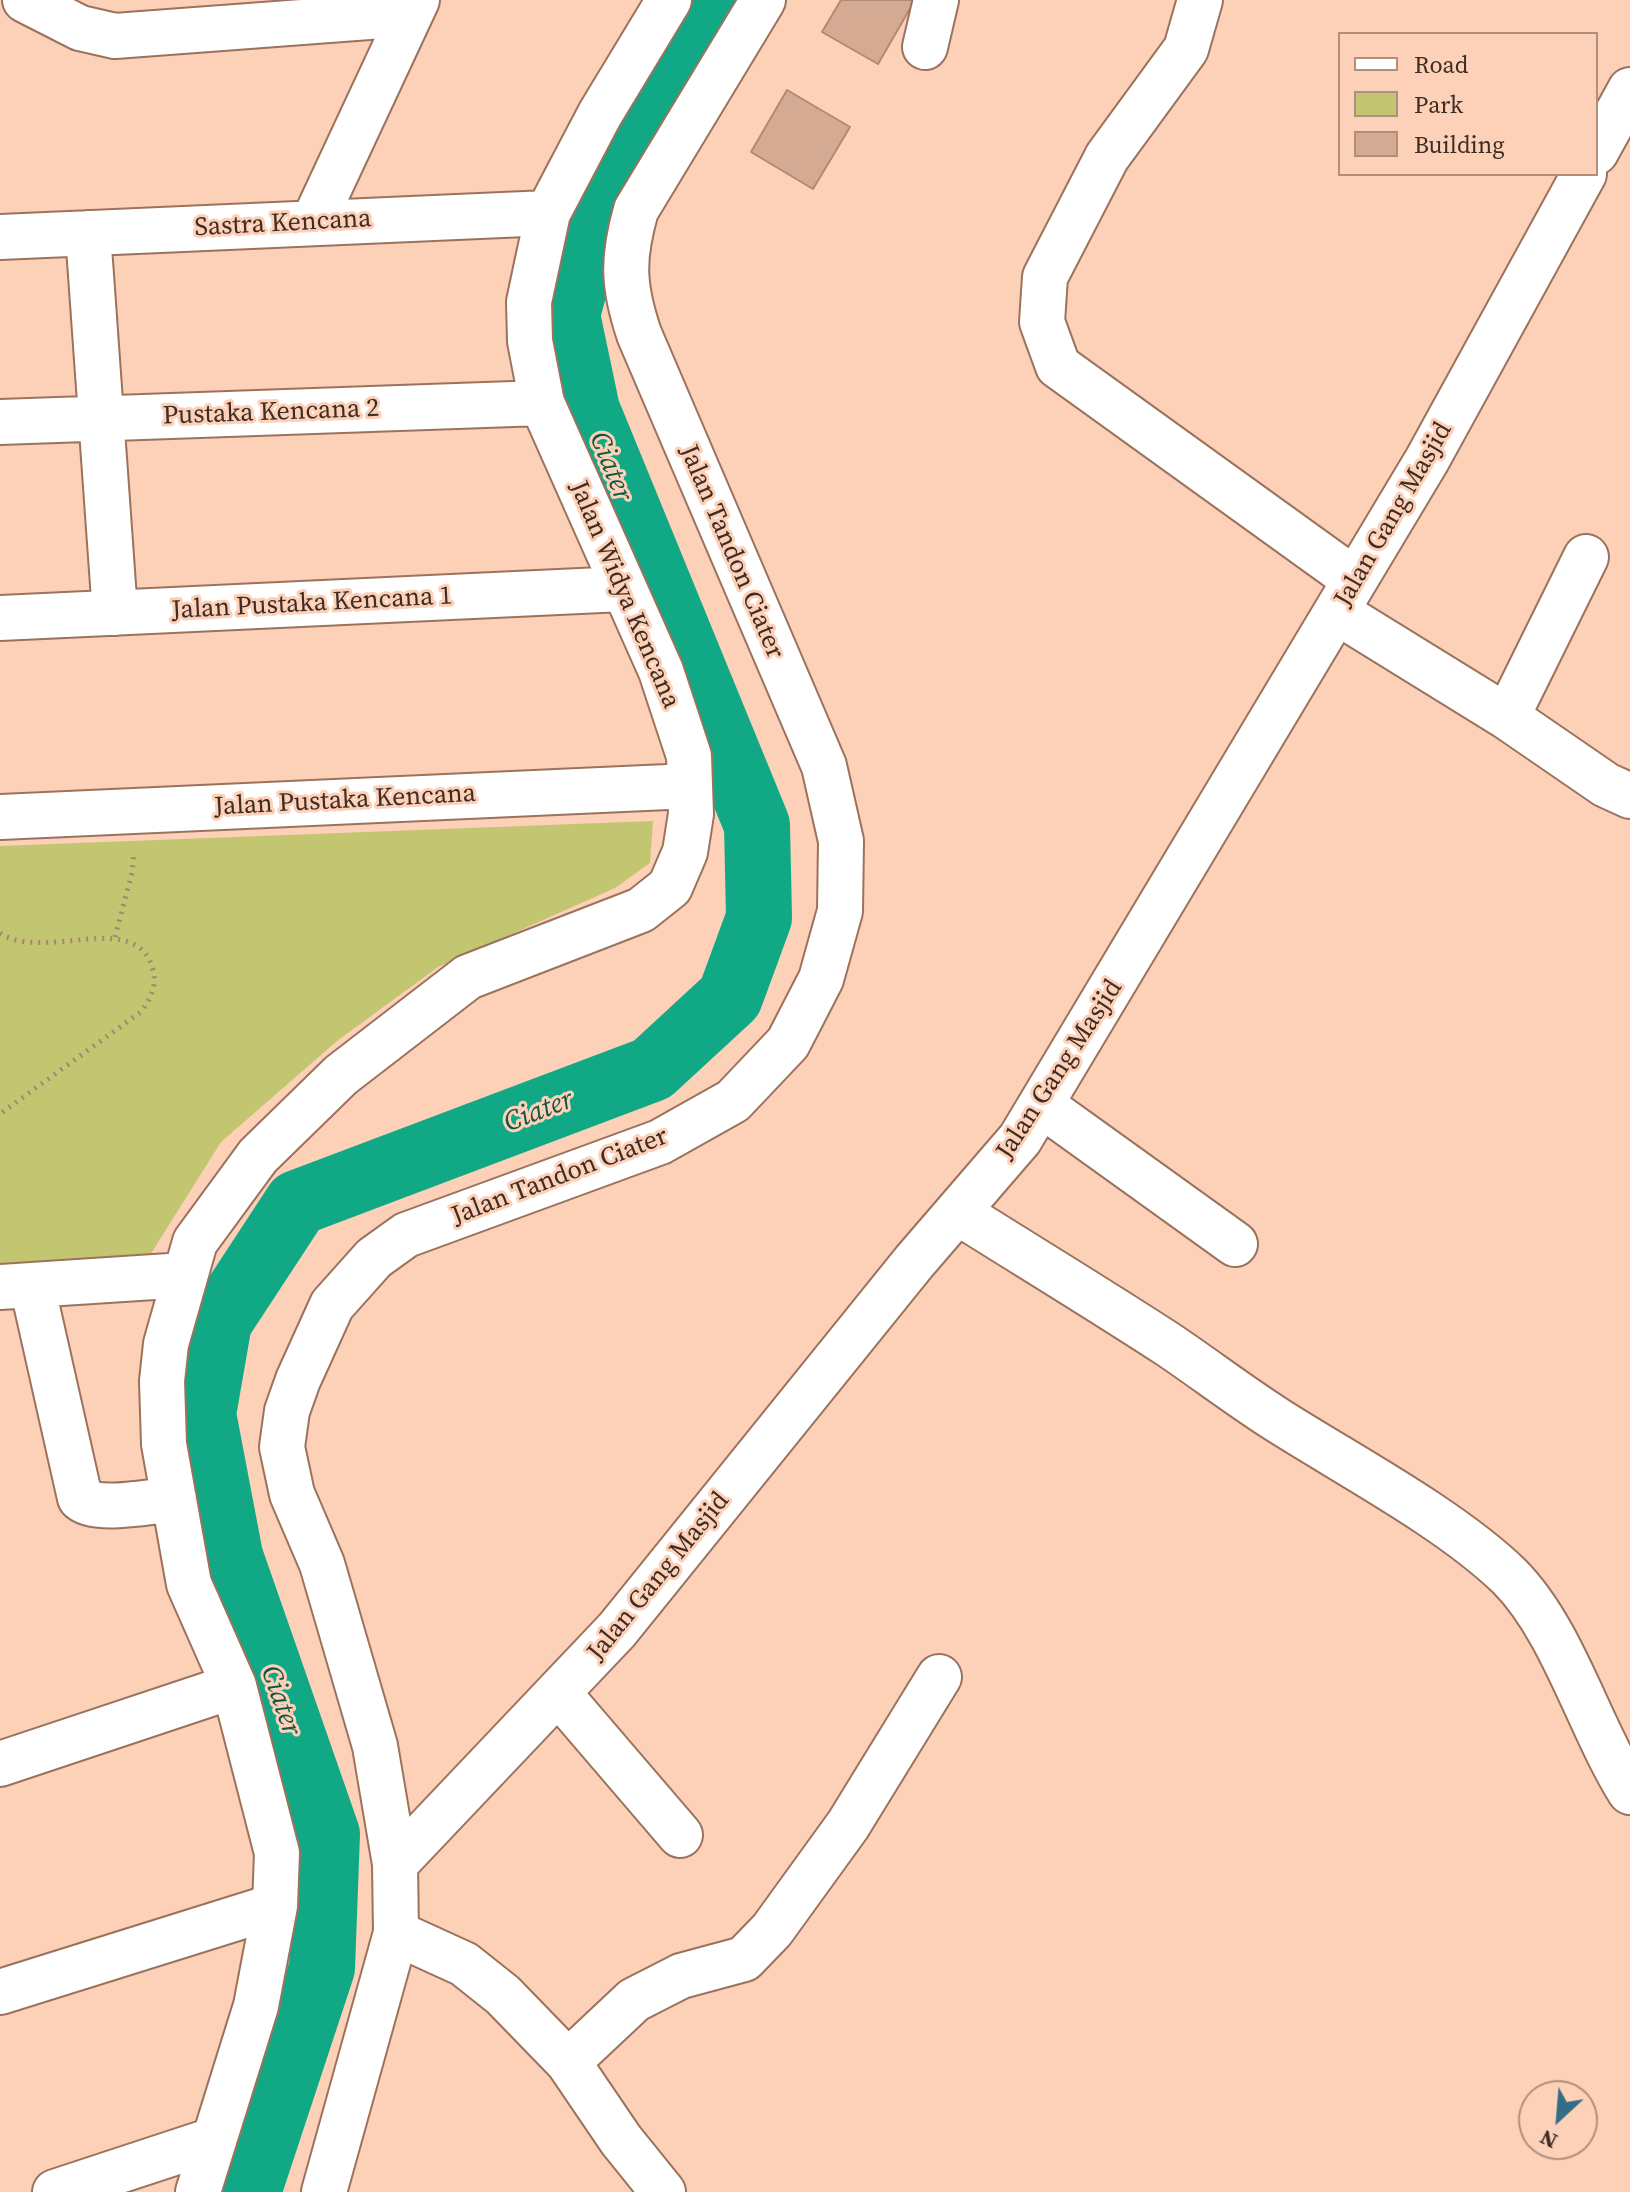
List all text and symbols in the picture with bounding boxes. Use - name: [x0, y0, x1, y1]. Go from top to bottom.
- legend: [1338, 32, 1598, 176]
- text: Road: [1414, 48, 1468, 81]
- text: Park: [1414, 88, 1463, 121]
- text: Building: [1414, 128, 1505, 161]
- street label: Sastra Kencana: [194, 204, 372, 244]
- street label: Pustaka Kencana 2: [162, 394, 380, 432]
- street label: Jalan Gang Masjid: [1329, 417, 1459, 613]
- water label: Ciater: [581, 428, 639, 506]
- street label: Jalan Tandon Ciater: [672, 440, 790, 664]
- street label: Jalan Widya Kencana: [562, 477, 686, 713]
- street label: Jalan Pustaka Kencana 1: [171, 581, 453, 627]
- street label: Jalan Pustaka Kencana: [213, 779, 477, 823]
- street label: Jalan Gang Masjid: [990, 974, 1130, 1166]
- water label: Ciater: [500, 1084, 578, 1140]
- street label: Jalan Tandon Ciater: [447, 1121, 673, 1233]
- street label: Jalan Gang Masjid: [581, 1486, 737, 1668]
- water label: Ciater: [252, 1662, 308, 1740]
- north arrow: [1518, 2080, 1598, 2160]
- text: N: [1535, 2123, 1562, 2157]

